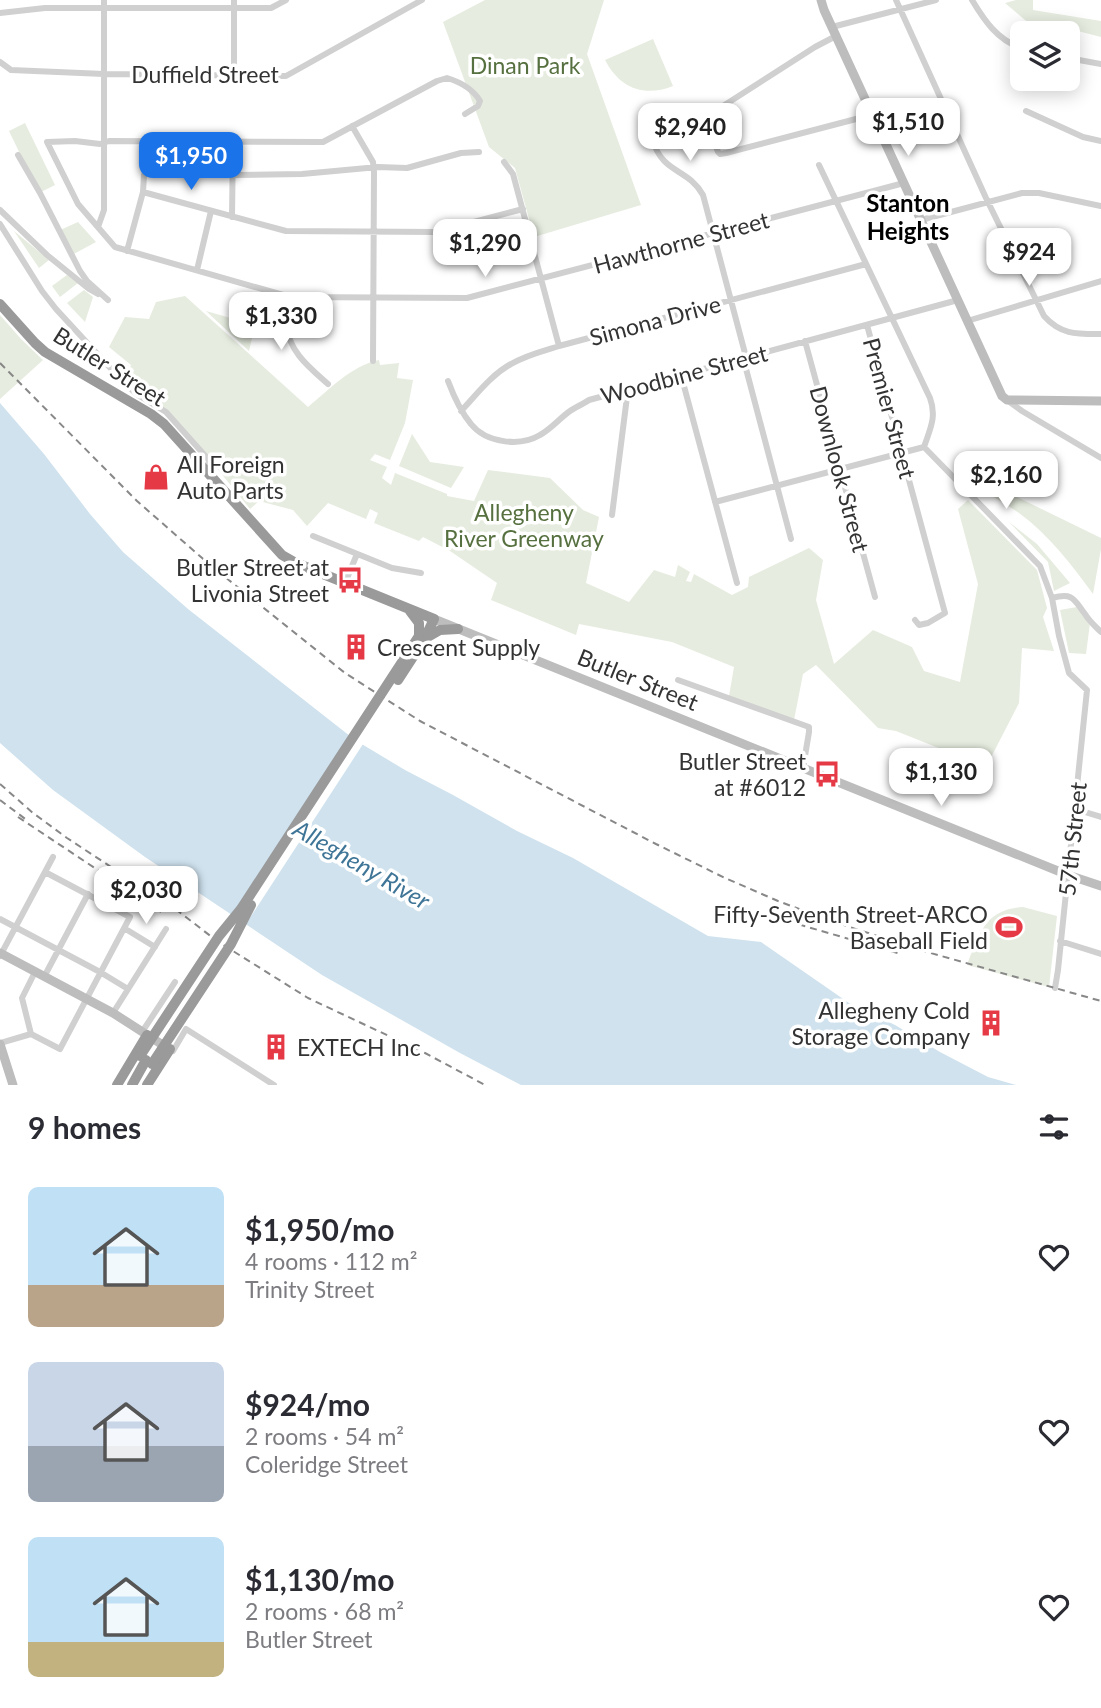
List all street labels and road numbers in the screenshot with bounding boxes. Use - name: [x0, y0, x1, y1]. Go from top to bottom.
- street label: Duffield Street: [131, 60, 279, 88]
- street label: Hawthorne Street: [590, 205, 773, 279]
- street label: Simona Drive: [586, 289, 724, 351]
- street label: Butler Street: [48, 320, 172, 412]
- street label: Premier Street: [858, 335, 922, 482]
- street label: Woodbine Street: [598, 338, 771, 410]
- street label: Downlook Street: [804, 383, 876, 556]
- street label: Butler Street: [574, 642, 703, 716]
- street label: 57th Street: [1052, 780, 1092, 897]

